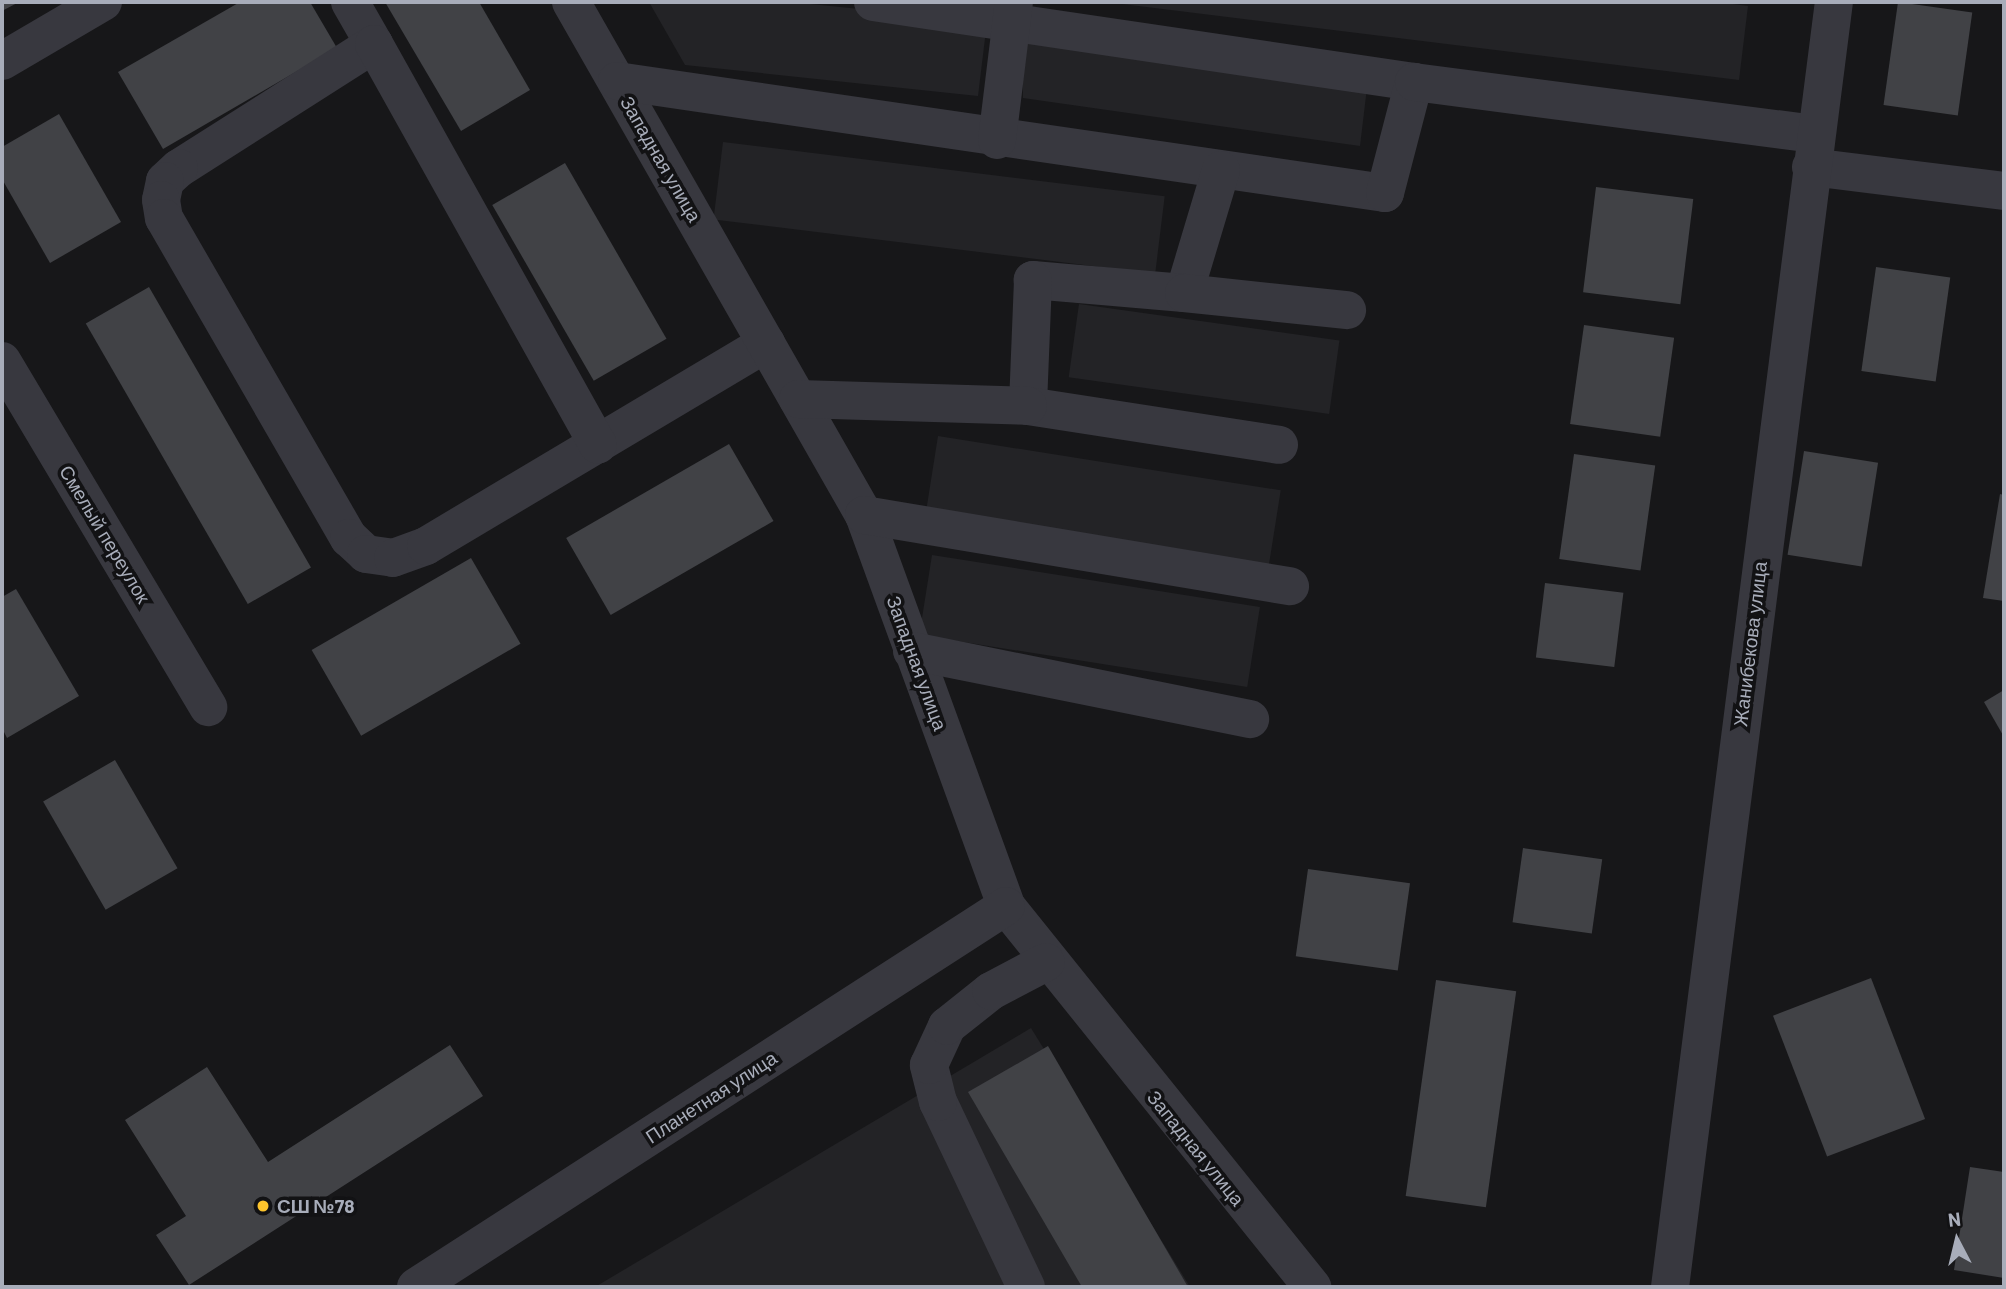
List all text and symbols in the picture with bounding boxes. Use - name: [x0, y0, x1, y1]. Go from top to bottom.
- street label: Западная улица: [616, 92, 706, 226]
- street label: Смелый переулок: [55, 461, 155, 607]
- street label: Жанибекова улица: [1729, 560, 1771, 728]
- street label: Западная улица: [882, 593, 952, 733]
- street label: Планетная улица: [641, 1046, 781, 1148]
- street label: Западная улица: [1143, 1086, 1249, 1210]
- place label: СШ №78: [277, 1195, 354, 1217]
- marker: СШ №78: [255, 1198, 271, 1214]
- north arrow: [1922, 1205, 1992, 1275]
- text: N: [1947, 1206, 1962, 1231]

